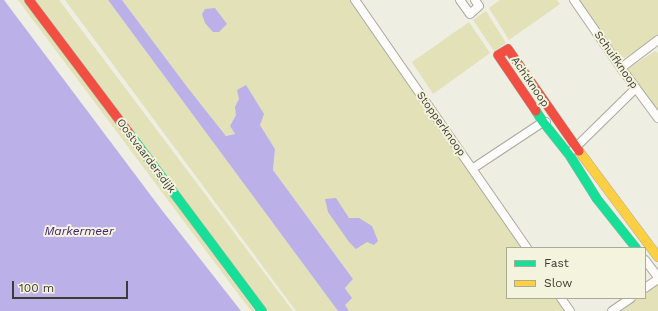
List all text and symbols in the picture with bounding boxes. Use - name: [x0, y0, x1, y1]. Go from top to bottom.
- street label: Schuifknoop: [591, 29, 641, 91]
- street label: Achtknoop: [508, 54, 552, 110]
- street label: Stopperknoop: [414, 89, 468, 159]
- street label: Oostvaardersdijk: [114, 116, 178, 196]
- water label: Markermeer: [44, 224, 114, 238]
- legend: [506, 247, 646, 299]
- text: Fast: [544, 256, 569, 270]
- scale bar: [14, 273, 130, 299]
- text: Slow: [544, 276, 572, 290]
- text: 100 m: [19, 281, 54, 295]

